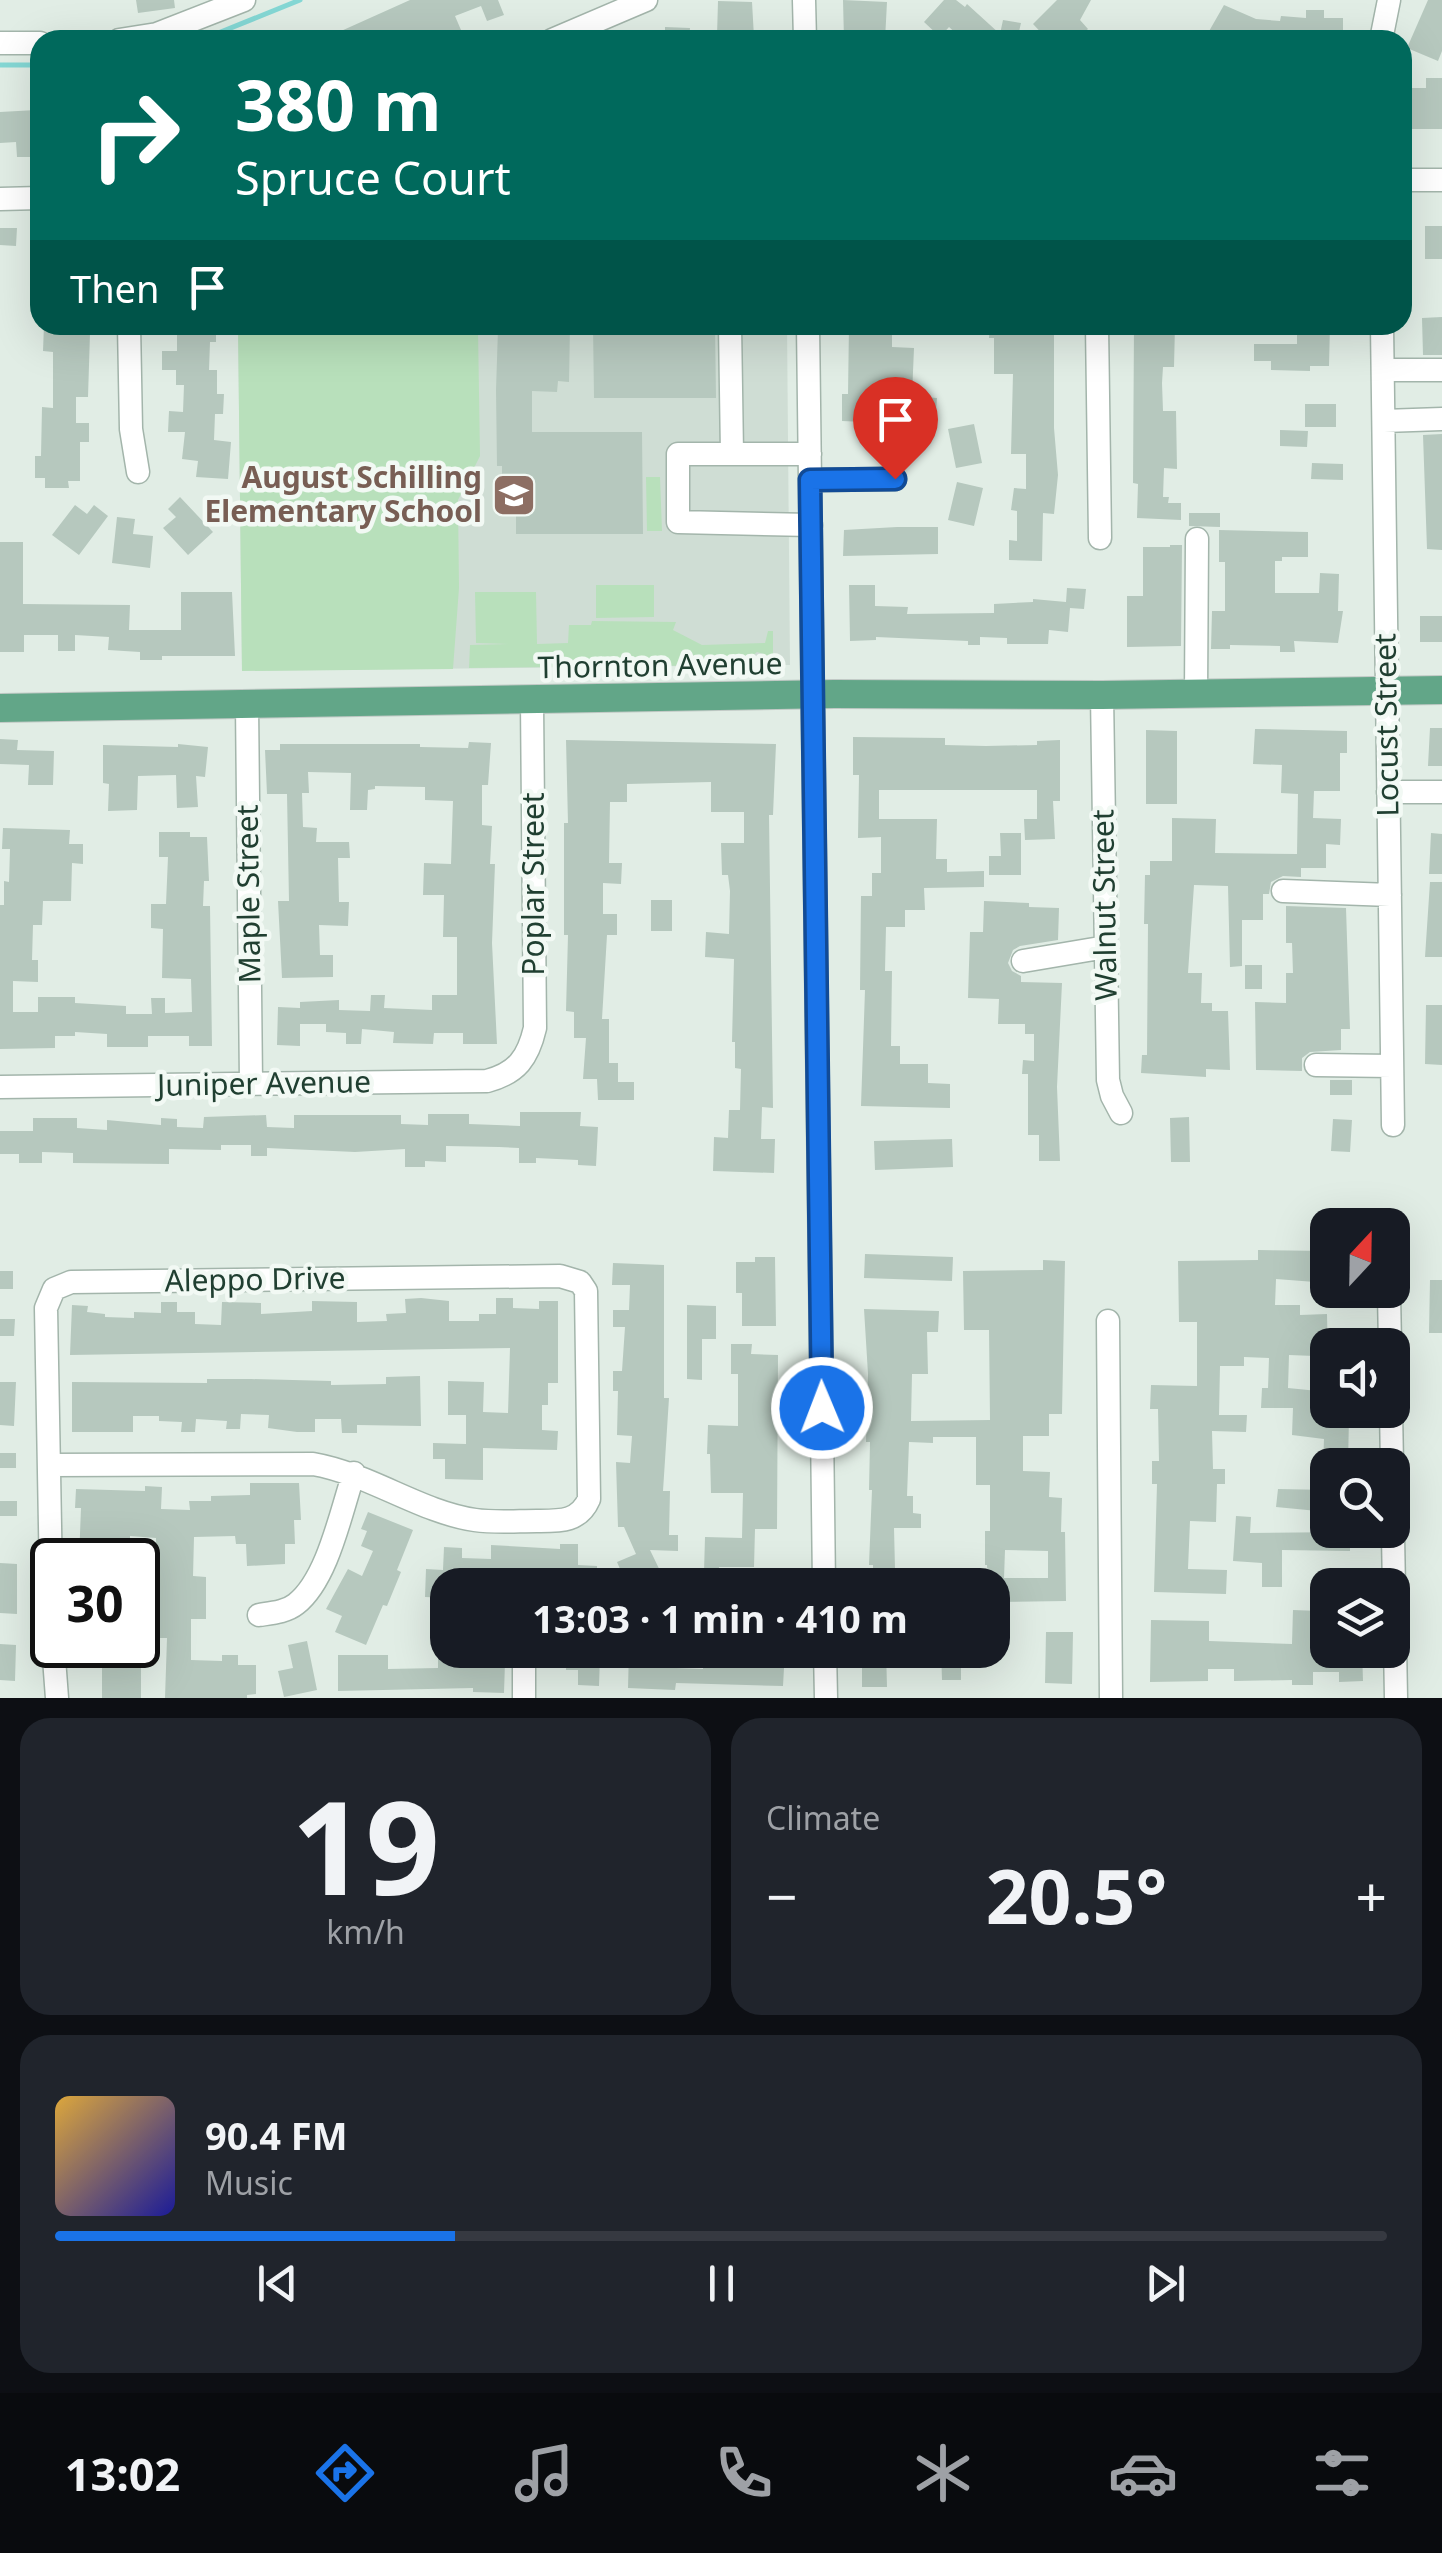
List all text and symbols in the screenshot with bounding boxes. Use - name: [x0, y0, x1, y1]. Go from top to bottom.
- text: 380 m: [235, 56, 442, 152]
- icon: right: [70, 70, 200, 200]
- text: Spruce Court: [235, 147, 511, 208]
- icon: arrive: [180, 260, 235, 315]
- text: Then: [70, 262, 160, 314]
- pin: [853, 377, 938, 480]
- icon: arrive: [868, 392, 923, 447]
- place label: August Schilling Elementary School: [204, 456, 482, 531]
- school or university icon: August Schilling Elementary School: [491, 472, 537, 518]
- street label: Locust Street: [1363, 633, 1408, 817]
- street label: Thornton Avenue: [537, 642, 783, 687]
- street label: Poplar Street: [512, 792, 553, 976]
- street label: Maple Street: [225, 804, 270, 984]
- street label: Walnut Street: [1081, 809, 1126, 1001]
- street label: Juniper Avenue: [154, 1060, 371, 1105]
- north arrow: [1310, 1208, 1410, 1308]
- map controls: [1310, 1208, 1410, 1668]
- street label: Aleppo Drive: [164, 1256, 346, 1301]
- button: sound: [1310, 1328, 1410, 1428]
- position arrow: [770, 1356, 874, 1460]
- button: search: [1310, 1448, 1410, 1548]
- speed limit sign: 30: [30, 1538, 160, 1668]
- button: layers: [1310, 1568, 1410, 1668]
- text: 13:03 · 1 min · 410 m: [532, 1592, 908, 1644]
- text: 19: [291, 1756, 440, 1933]
- text: Climate: [766, 1796, 880, 1839]
- text: 20.5°: [986, 1844, 1167, 1946]
- text: −: [766, 1858, 797, 1933]
- text: +: [1356, 1858, 1387, 1933]
- text: km/h: [326, 1910, 405, 1953]
- text: 90.4 FM: [205, 2109, 347, 2161]
- text: Music: [205, 2161, 293, 2204]
- icon: previous: [250, 2256, 305, 2311]
- icon: pause: [694, 2256, 749, 2311]
- icon: next: [1138, 2256, 1193, 2311]
- icon: directions: [310, 2438, 380, 2508]
- icon: music: [509, 2438, 579, 2508]
- icon: phone: [709, 2438, 779, 2508]
- icon: climate: [908, 2438, 978, 2508]
- icon: car: [1108, 2438, 1178, 2508]
- icon: filters: [1307, 2438, 1377, 2508]
- text: 13:02: [65, 2443, 180, 2504]

